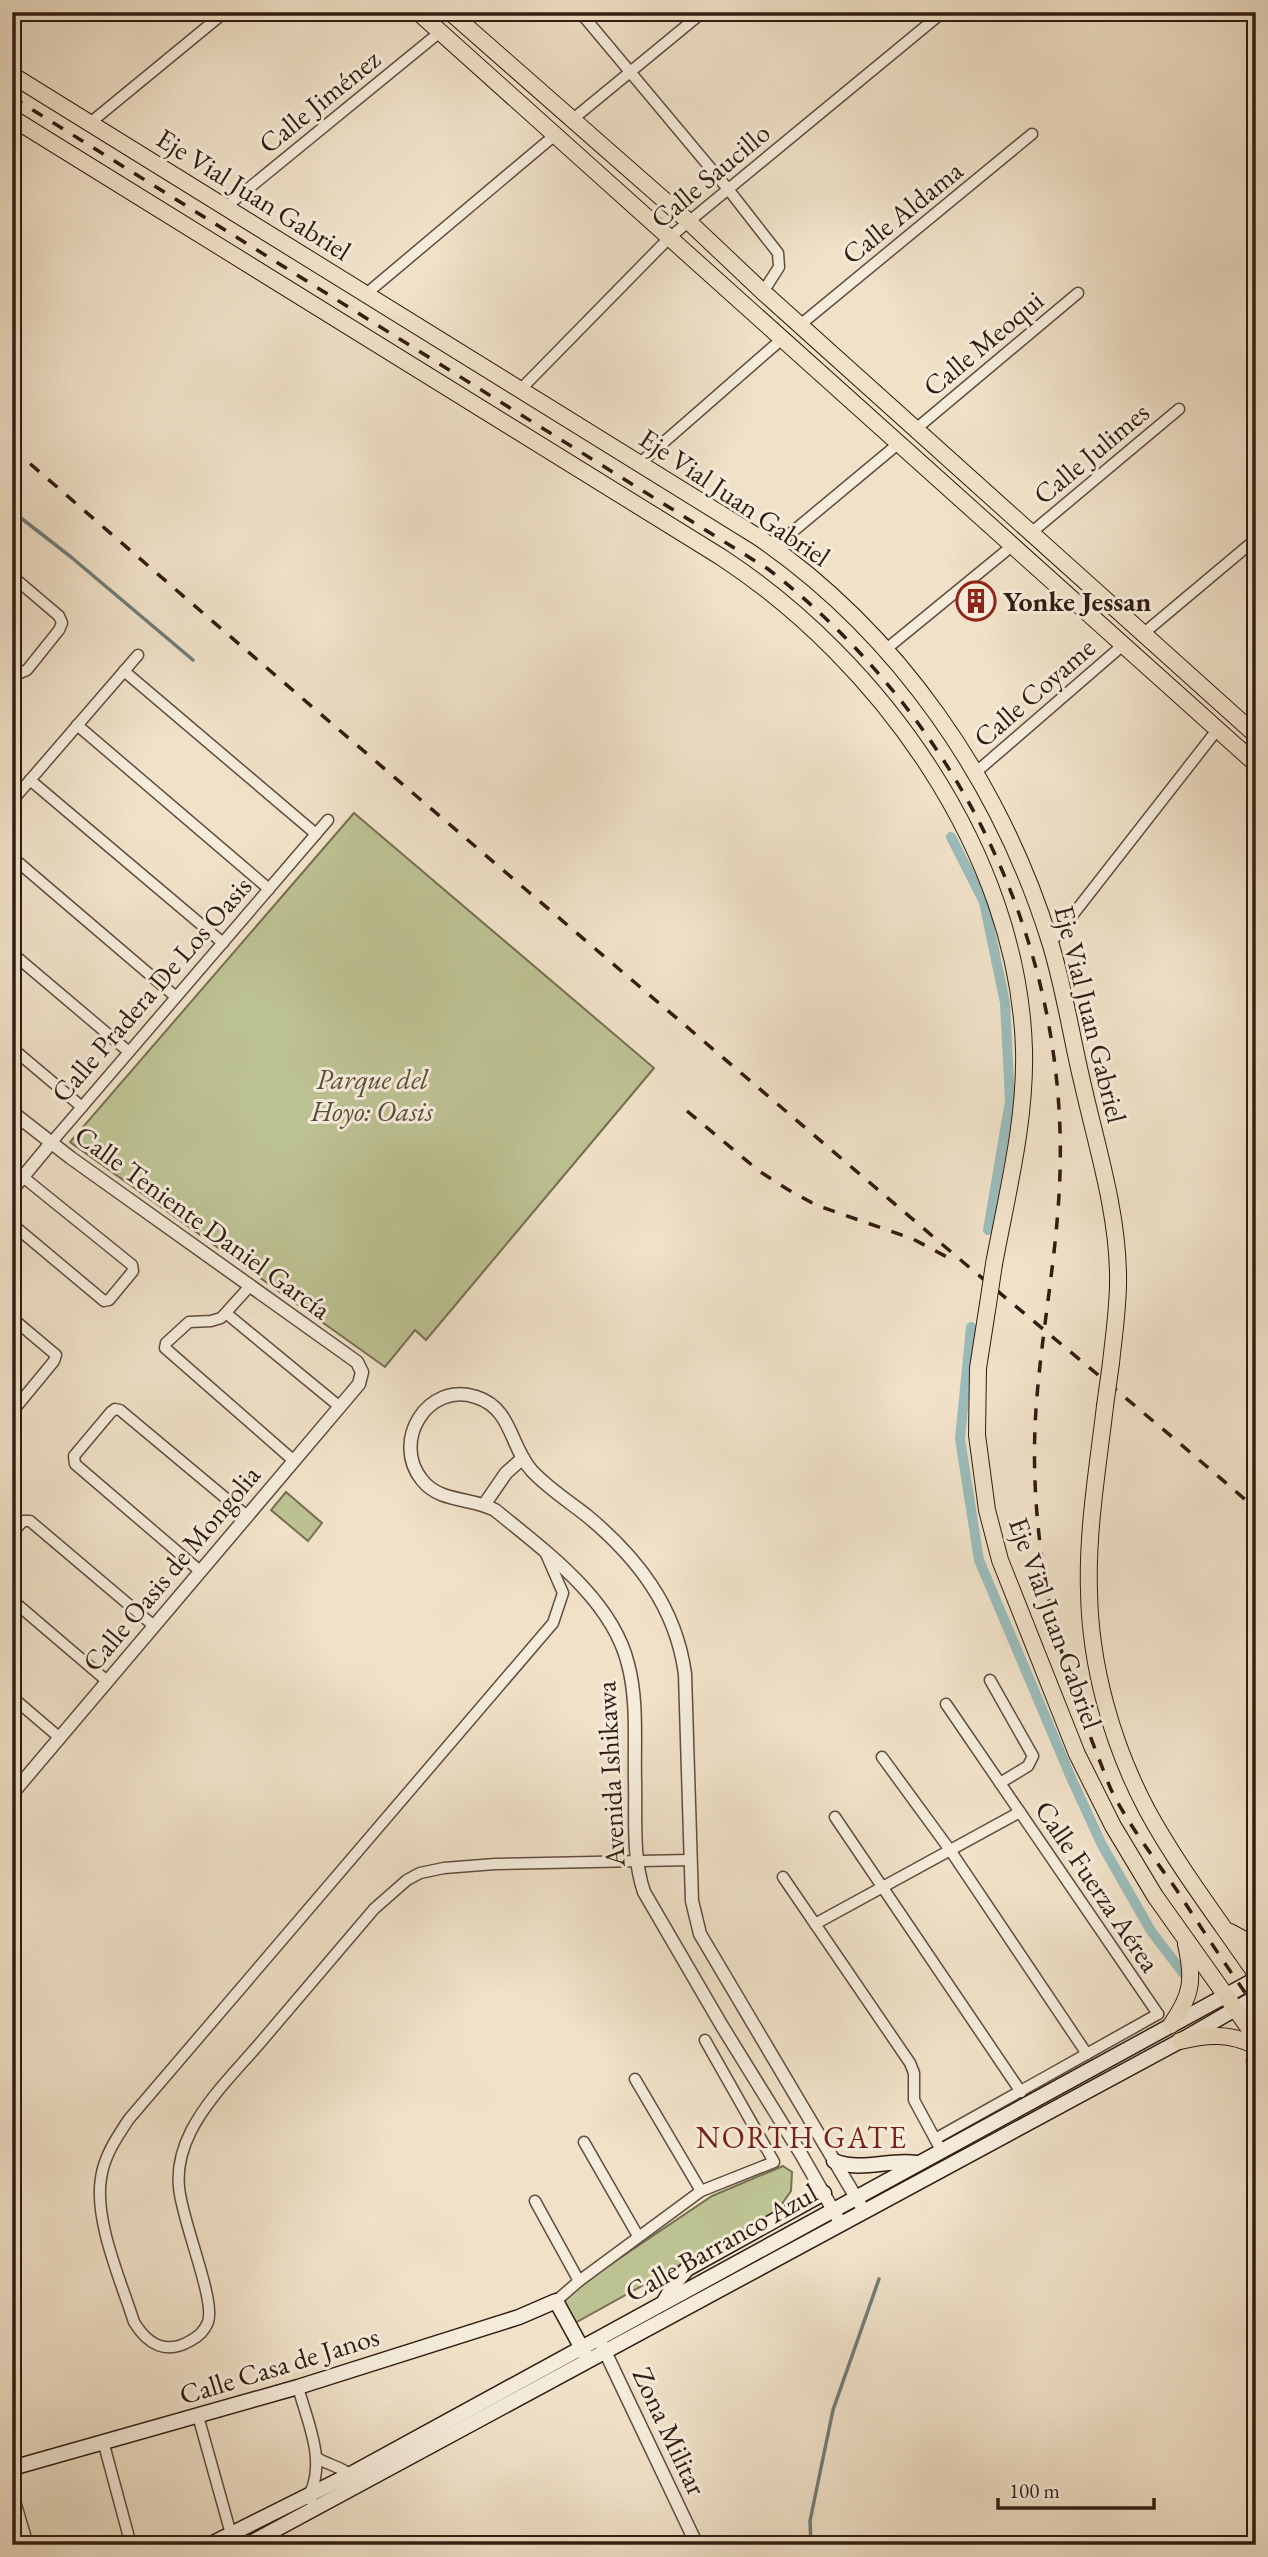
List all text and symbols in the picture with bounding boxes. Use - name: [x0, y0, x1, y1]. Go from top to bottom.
- street label: Calle Jiménez: [251, 41, 388, 161]
- street label: Calle Saucillo: [643, 114, 777, 236]
- street label: Eje Vial Juan Gabriel: [150, 120, 358, 268]
- street label: Calle Aldama: [834, 152, 970, 272]
- street label: Calle Meoqui: [915, 282, 1051, 404]
- street label: Calle Julimes: [1026, 394, 1156, 512]
- street label: Eje Vial Juan Gabriel: [633, 420, 838, 574]
- building icon: Yonke Jessan: [955, 580, 997, 622]
- place label: Yonke Jessan: [1003, 583, 1152, 619]
- street label: Calle Coyame: [966, 629, 1102, 755]
- street label: Calle Pradera De Los Oasis: [43, 868, 259, 1110]
- street label: Eje Vial Juan Gabriel: [1047, 901, 1135, 1127]
- park label: Parque del Hoyo: Oasis: [310, 1061, 433, 1129]
- street label: Calle Teniente Daniel García: [68, 1117, 339, 1328]
- street label: Calle Oasis de Mongolia: [74, 1457, 268, 1679]
- street label: Eje Vial Juan Gabriel: [1001, 1512, 1111, 1734]
- street label: Avenida Ishikawa: [587, 1679, 633, 1869]
- street label: Calle Fuerza Aérea: [1027, 1793, 1169, 1979]
- district label: NORTH GATE: [696, 2118, 908, 2157]
- street label: Calle Barranco Azul: [618, 2174, 824, 2310]
- street label: Calle Casa de Janos: [175, 2318, 383, 2412]
- street label: Zona Militar: [625, 2361, 716, 2501]
- scale bar: [998, 2466, 1154, 2510]
- text: 100 m: [1009, 2477, 1060, 2504]

